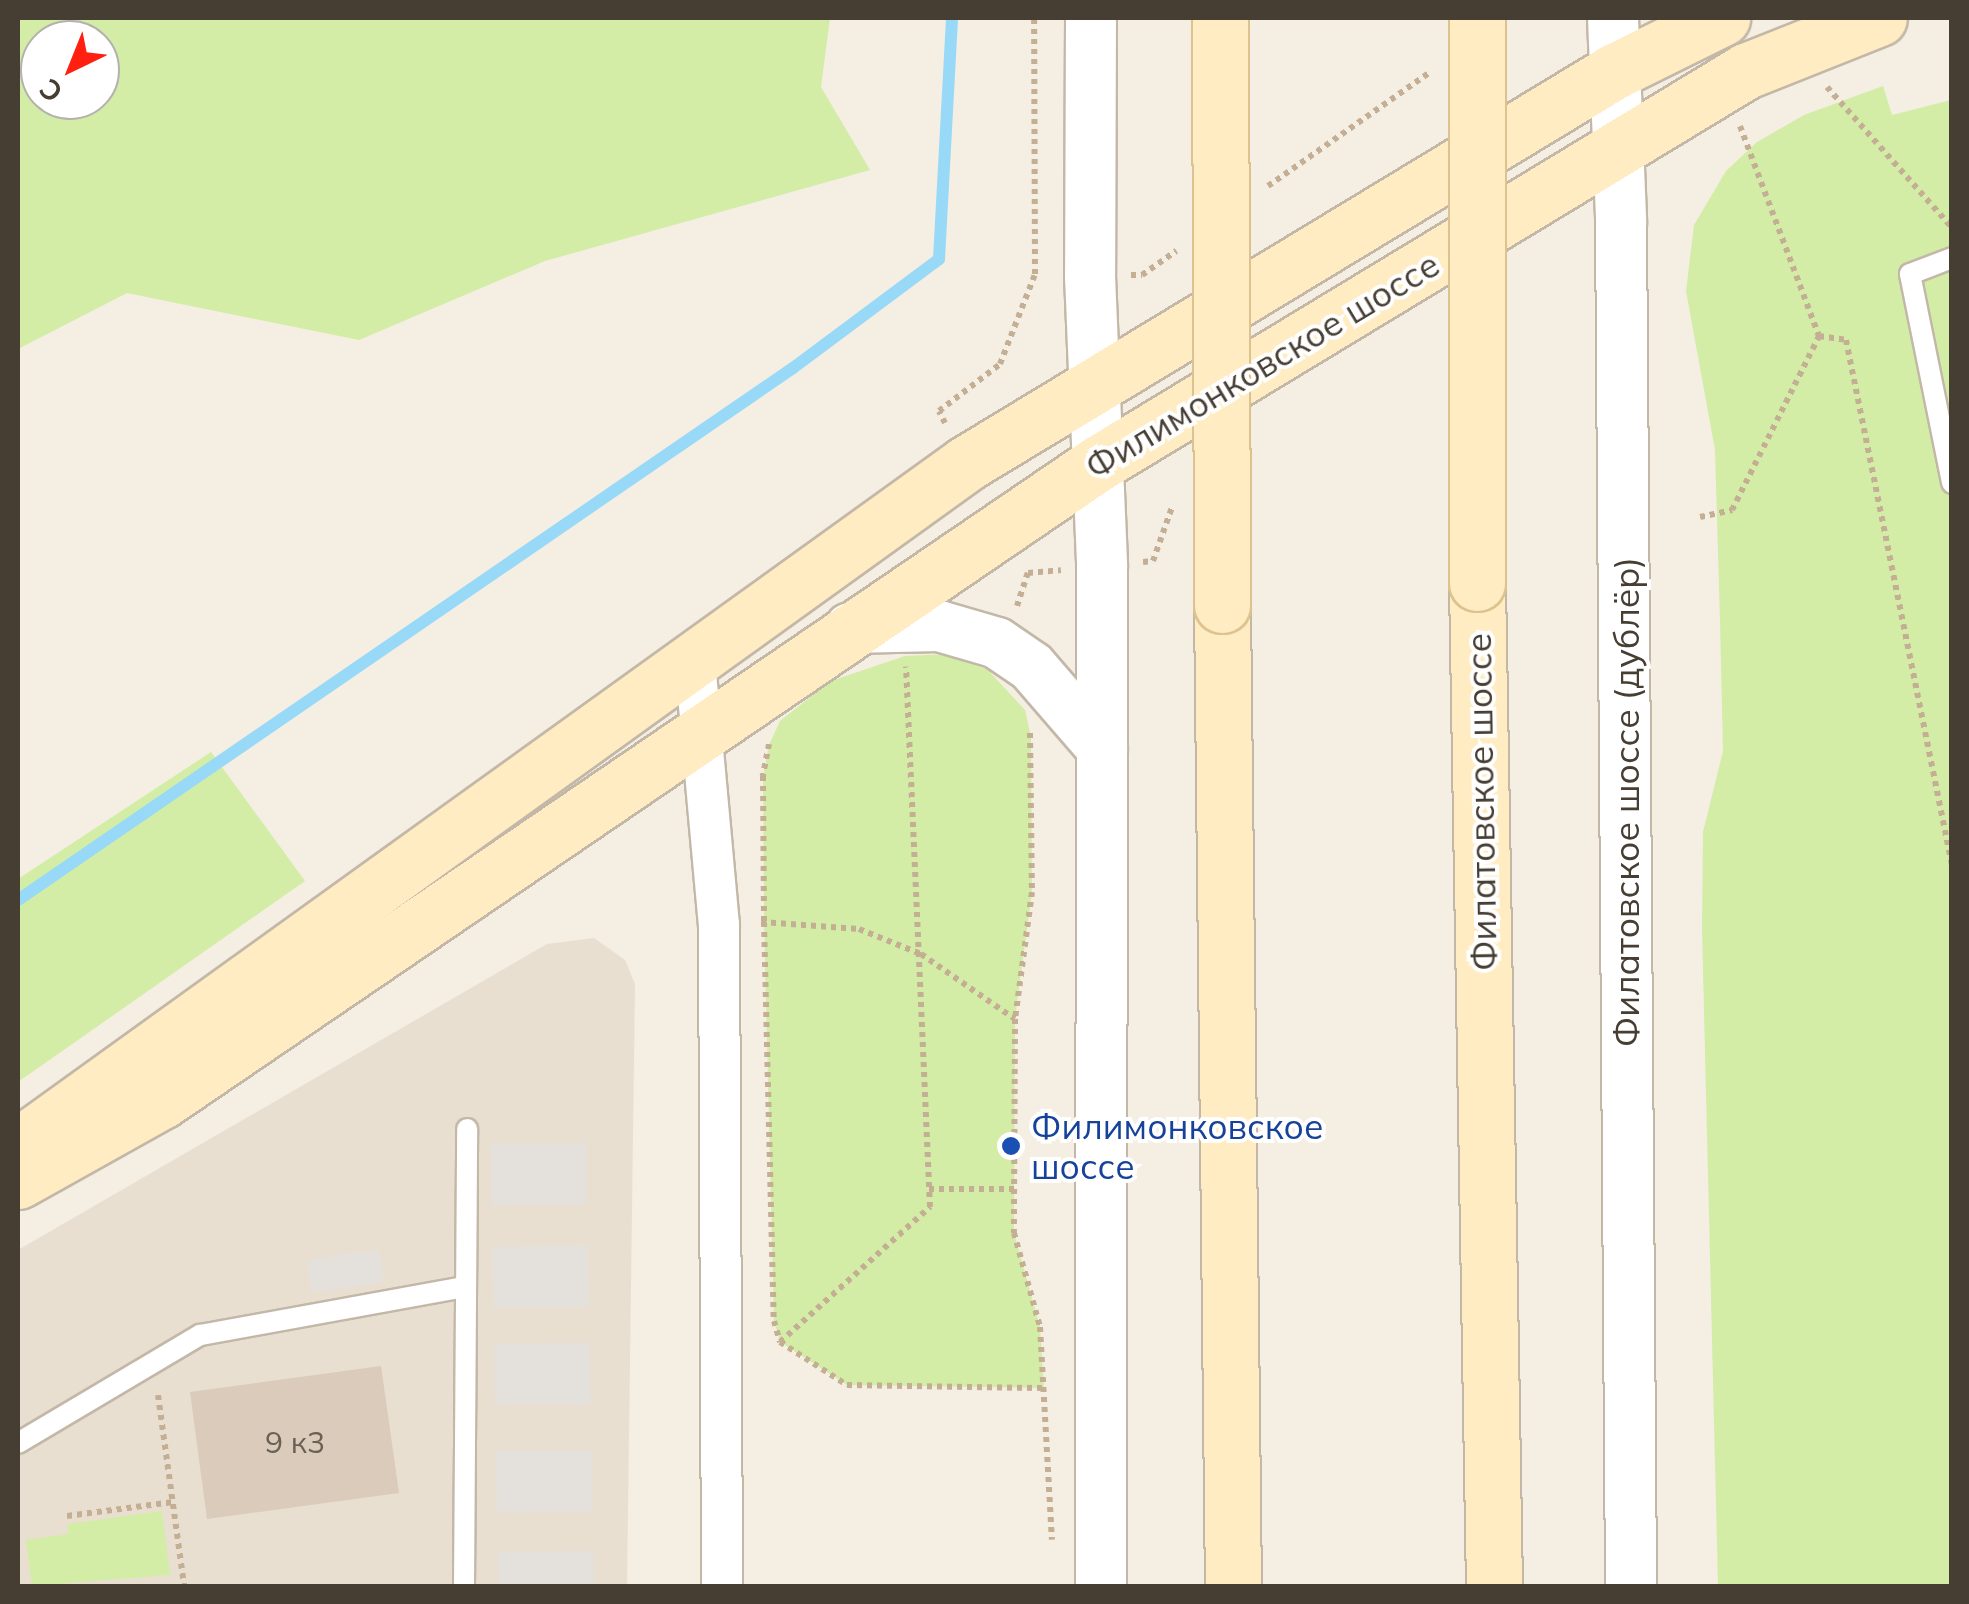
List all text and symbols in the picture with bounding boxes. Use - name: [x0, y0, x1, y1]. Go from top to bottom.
- north arrow: [20, 20, 120, 120]
- text: С: [32, 72, 70, 110]
- street label: Филимонковское шоссе: [1078, 243, 1446, 487]
- street label: Филатовское шоссе (дублёр): [1605, 557, 1647, 1047]
- street label: Филатовское шоссе: [1457, 633, 1505, 971]
- place label: Филимонковское шоссе: [1031, 1105, 1323, 1187]
- marker: Филимонковское шоссе: [1000, 1135, 1022, 1157]
- house number: 9 к3: [265, 1424, 325, 1460]

